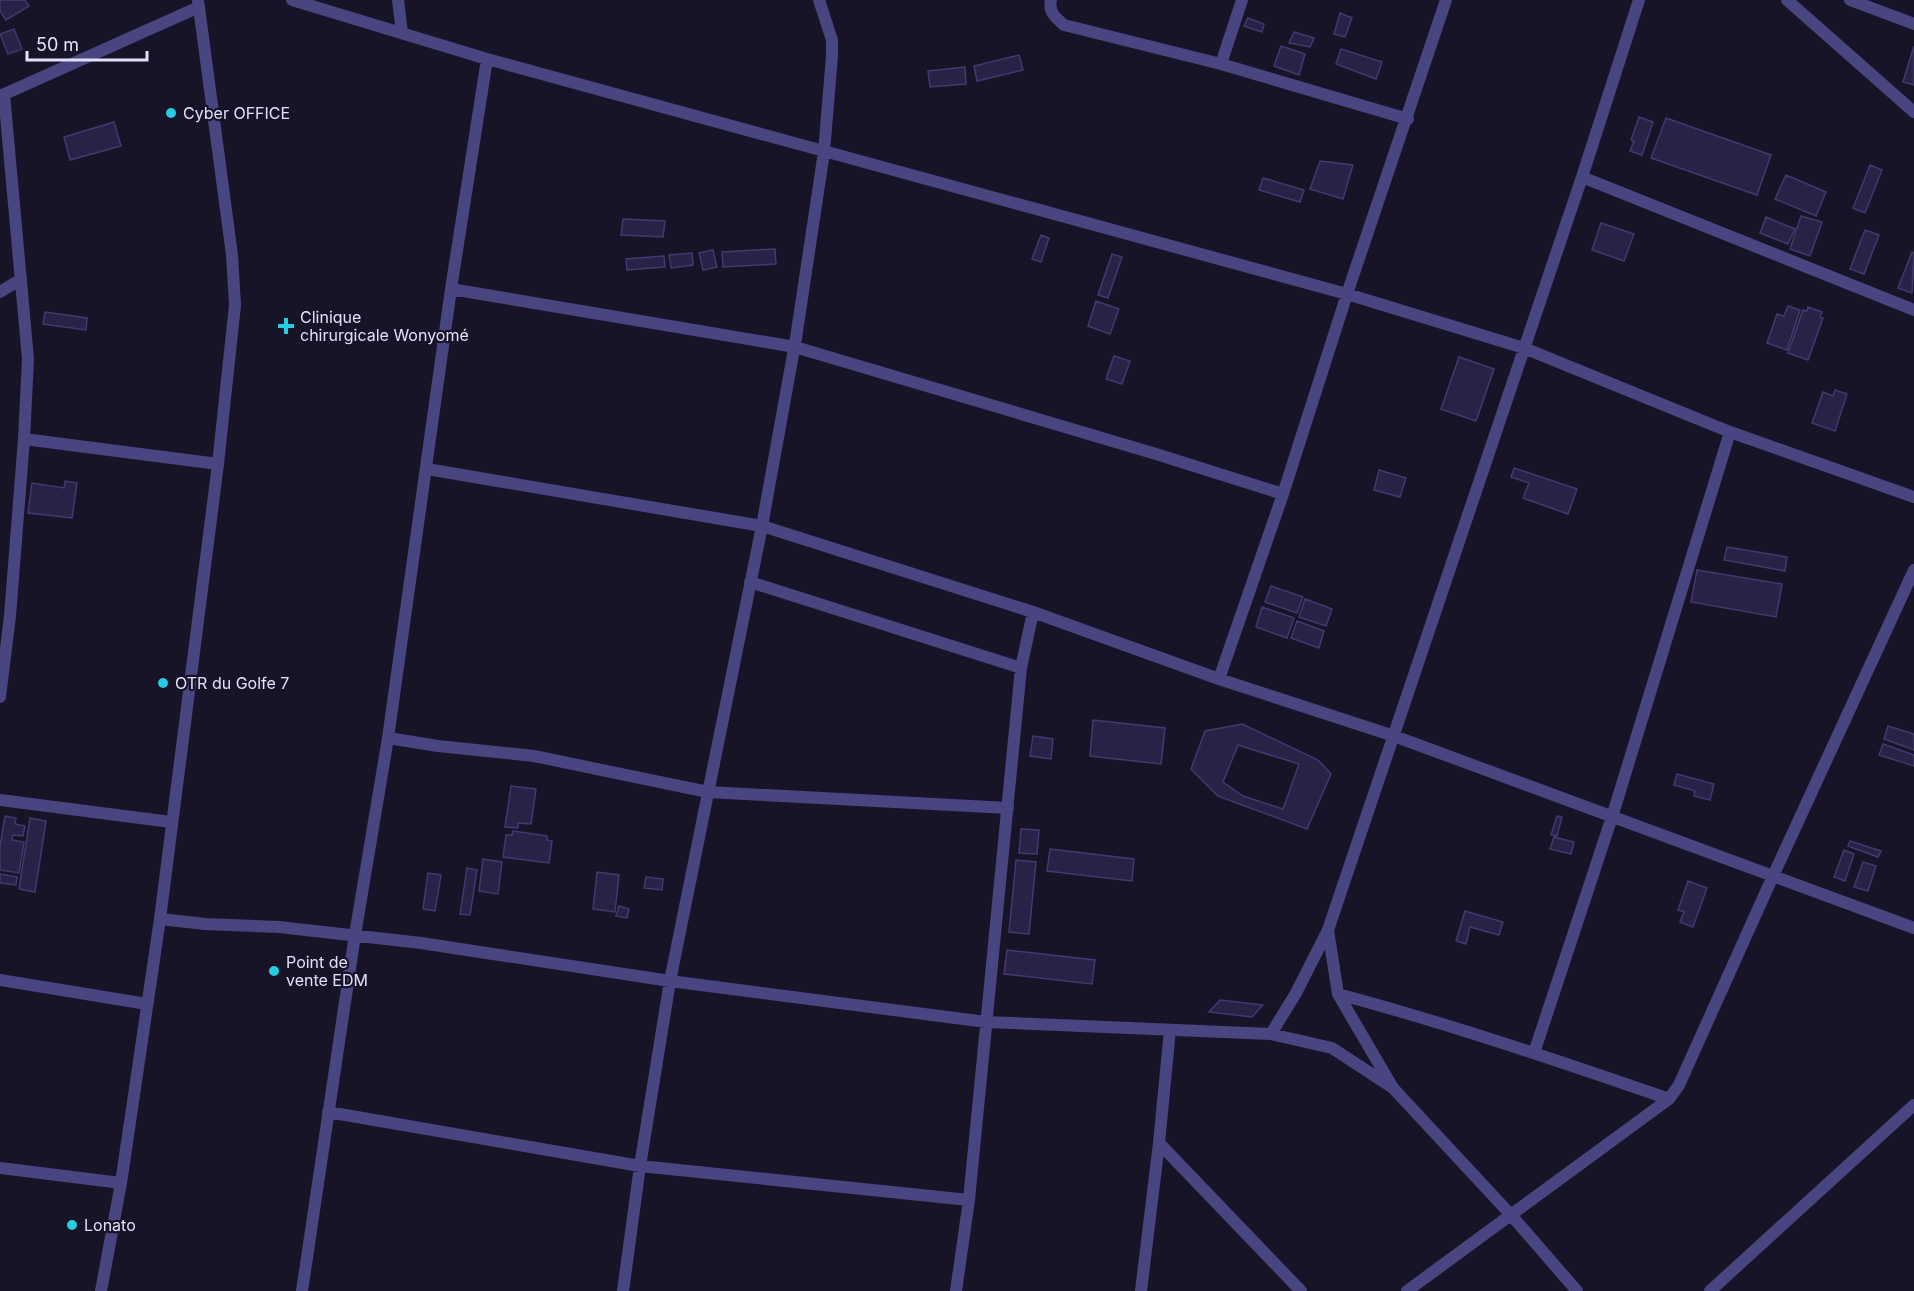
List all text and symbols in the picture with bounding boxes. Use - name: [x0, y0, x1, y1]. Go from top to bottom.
- scale bar: [27, 24, 147, 62]
- text: 50 m: [36, 34, 79, 55]
- place label: Cyber OFFICE: [183, 103, 290, 123]
- marker: Cyber OFFICE: [164, 106, 178, 120]
- place label: Clinique chirurgicale Wonyomé: [300, 307, 469, 345]
- marker: Clinique chirurgicale Wonyomé: [277, 317, 295, 335]
- place label: OTR du Golfe 7: [175, 673, 289, 693]
- marker: OTR du Golfe 7: [156, 676, 170, 690]
- place label: Point de vente EDM: [286, 952, 368, 990]
- marker: Point de vente EDM: [267, 964, 281, 978]
- place label: Lonato: [84, 1215, 136, 1235]
- marker: Lonato: [65, 1218, 79, 1232]

